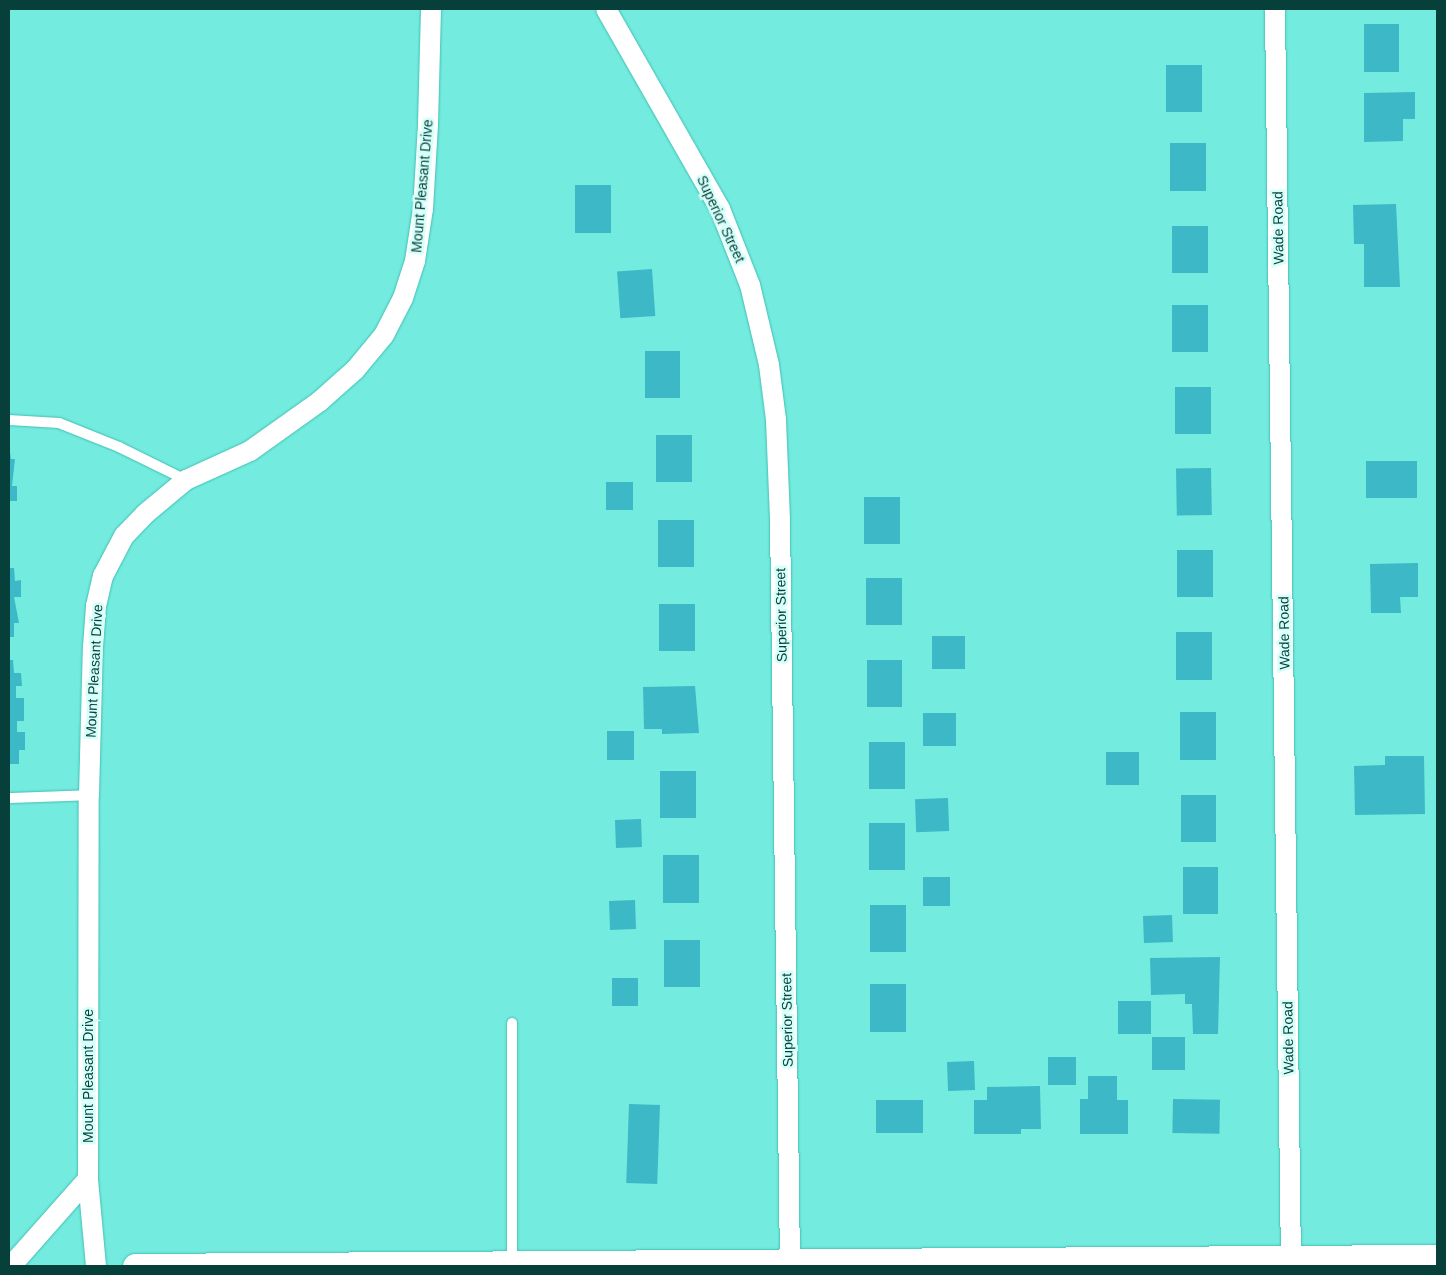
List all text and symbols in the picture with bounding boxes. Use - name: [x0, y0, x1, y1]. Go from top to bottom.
- street label: Mount Pleasant Drive: [408, 119, 436, 253]
- street label: Superior Street: [693, 173, 749, 265]
- street label: Wade Road: [1269, 191, 1287, 265]
- street label: Superior Street: [772, 568, 790, 662]
- street label: Wade Road: [1275, 596, 1293, 670]
- street label: Mount Pleasant Drive: [82, 604, 106, 738]
- street label: Superior Street: [778, 973, 796, 1067]
- street label: Wade Road: [1279, 1001, 1297, 1075]
- street label: Mount Pleasant Drive: [80, 1009, 96, 1143]

